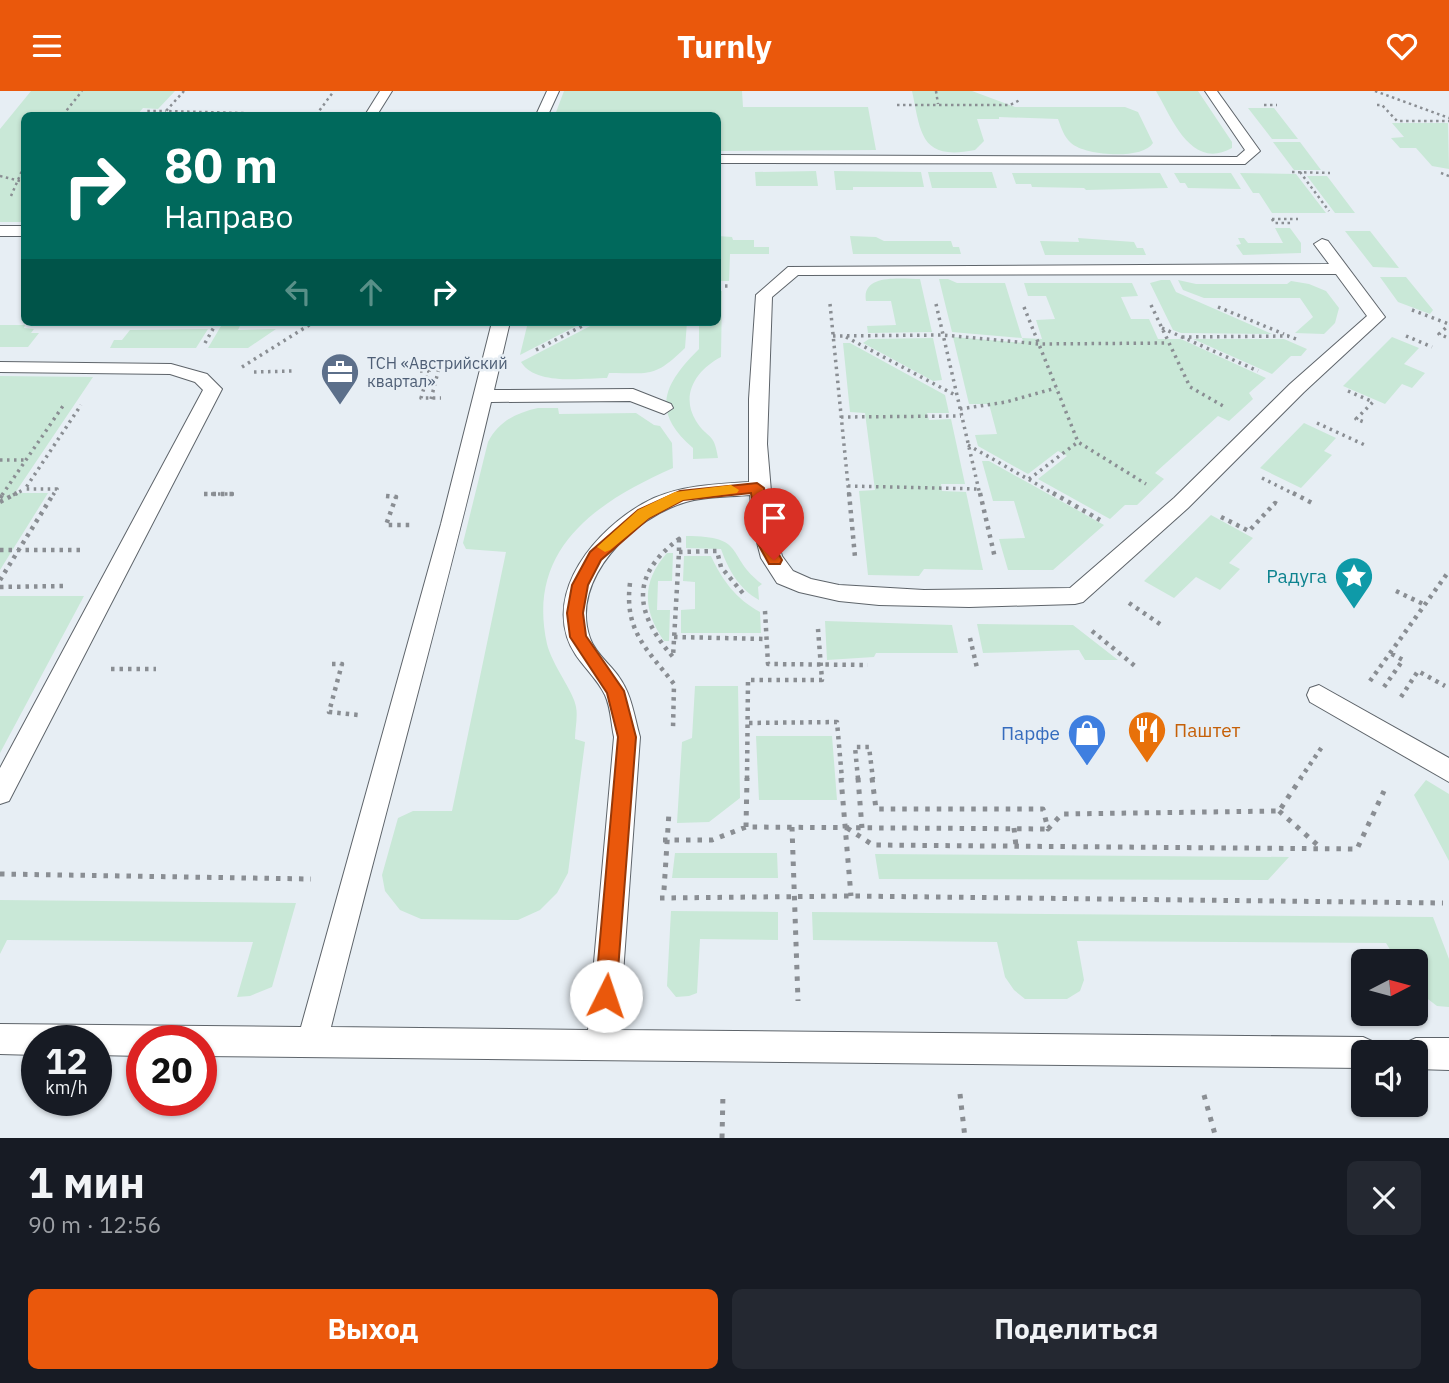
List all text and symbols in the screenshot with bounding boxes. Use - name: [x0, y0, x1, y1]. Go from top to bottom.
- text: Turnly: [677, 25, 772, 67]
- icon: menu: [28, 27, 66, 65]
- icon: heart: [1383, 27, 1421, 65]
- text: 80 m: [164, 133, 278, 196]
- icon: right: [49, 140, 140, 231]
- text: Направо: [164, 195, 293, 237]
- icon: left: [279, 273, 317, 311]
- icon: ahead: [352, 273, 390, 311]
- icon: right: [425, 273, 463, 311]
- office icon: ТСН «Австрийский квартал»: [319, 351, 361, 406]
- place label: ТСН «Австрийский квартал»: [367, 353, 508, 391]
- pin: [744, 488, 804, 560]
- icon: arrive: [755, 499, 793, 537]
- place icon: Радуга: [1333, 555, 1375, 610]
- place label: Радуга: [1266, 564, 1327, 588]
- restaurant icon: Паштет: [1126, 709, 1168, 764]
- shop icon: Парфе: [1066, 712, 1108, 767]
- place label: Паштет: [1174, 718, 1240, 742]
- place label: Парфе: [1001, 721, 1060, 745]
- north arrow: [1351, 949, 1428, 1025]
- map controls: [1351, 949, 1428, 1117]
- position arrow: [569, 959, 643, 1033]
- speed limit sign: 20: [126, 1025, 217, 1116]
- text: 12: [45, 1038, 88, 1084]
- button: sound: [1351, 1040, 1428, 1117]
- text: km/h: [45, 1076, 88, 1099]
- text: 1 мин: [28, 1155, 145, 1210]
- button: close: [1347, 1161, 1421, 1235]
- text: 90 m · 12:56: [28, 1209, 161, 1239]
- button: Выход: [28, 1289, 718, 1369]
- button: Поделиться: [732, 1289, 1421, 1369]

